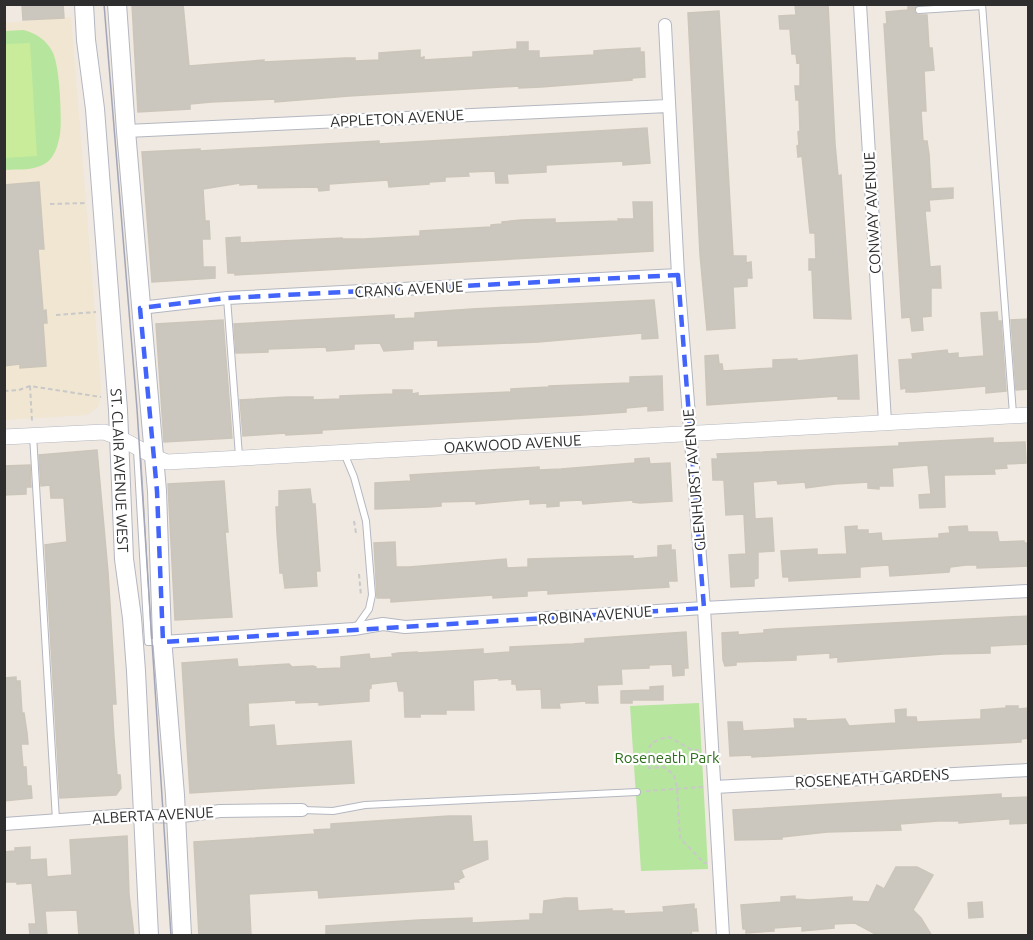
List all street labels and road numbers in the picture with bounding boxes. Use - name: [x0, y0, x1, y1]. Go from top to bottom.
- street label: APPLETON AVENUE: [330, 106, 464, 130]
- street label: CONWAY AVENUE: [860, 152, 884, 274]
- street label: CRANG AVENUE: [354, 278, 464, 300]
- street label: ST. CLAIR AVENUE WEST: [108, 388, 132, 554]
- street label: GLENHURST AVENUE: [679, 408, 709, 552]
- street label: OAKWOOD AVENUE: [443, 431, 582, 455]
- street label: ROBINA AVENUE: [537, 603, 653, 627]
- street label: ROSENEATH GARDENS: [794, 765, 950, 791]
- street label: ALBERTA AVENUE: [92, 803, 214, 827]

